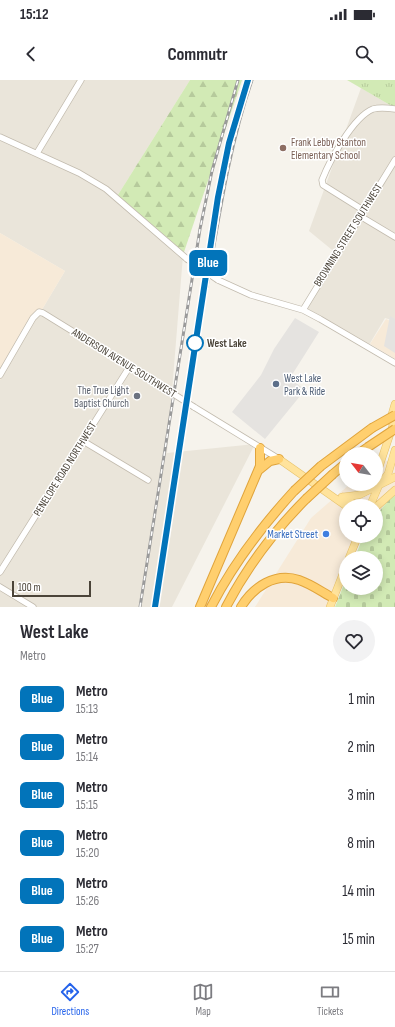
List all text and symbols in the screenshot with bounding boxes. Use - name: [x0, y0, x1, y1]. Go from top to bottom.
- text: 15:12: [20, 5, 48, 24]
- icon: back: [20, 43, 42, 65]
- icon: search: [353, 43, 375, 65]
- text: Commutr: [167, 44, 228, 65]
- place label: Frank Lebby Stanton Elementary School: [291, 136, 366, 162]
- marker: Frank Lebby Stanton Elementary School: [278, 143, 288, 153]
- street label: BROWNING STREET SOUTHWEST: [311, 181, 385, 289]
- line badge: Blue: [180, 250, 236, 276]
- text: Blue: [197, 254, 219, 271]
- street label: ANDERSON AVENUE SOUTHWEST: [69, 325, 179, 401]
- marker: West Lake: [186, 334, 204, 352]
- place label: West Lake: [207, 337, 247, 350]
- place label: West Lake Park & Ride: [284, 372, 325, 398]
- marker: West Lake Park & Ride: [271, 379, 281, 389]
- place label: The True Light Baptist Church: [74, 384, 130, 410]
- marker: The True Light Baptist Church: [132, 391, 142, 401]
- street label: PENELOPE ROAD NORTHWEST: [31, 419, 100, 518]
- north arrow: [339, 447, 383, 491]
- map controls: [339, 447, 383, 595]
- button: locate: [339, 499, 383, 543]
- place label: Market Street: [267, 528, 319, 541]
- marker: Market Street: [321, 529, 331, 539]
- button: layers: [339, 551, 383, 595]
- scale bar: [12, 579, 91, 598]
- text: 100 m: [18, 581, 40, 594]
- button: heart: [333, 620, 375, 662]
- text: West Lake: [20, 621, 89, 644]
- text: Metro: [20, 648, 46, 664]
- text: Metro: [76, 682, 108, 701]
- text: Blue: [31, 690, 53, 707]
- text: 1 min: [349, 690, 375, 709]
- text: 15:13: [76, 701, 98, 717]
- text: Metro: [76, 730, 108, 749]
- text: Blue: [31, 738, 53, 755]
- text: 2 min: [348, 738, 375, 757]
- text: 15:14: [76, 749, 98, 765]
- text: Metro: [76, 778, 108, 797]
- text: Blue: [31, 786, 53, 803]
- text: 3 min: [347, 786, 375, 805]
- text: 15:15: [76, 797, 98, 813]
- text: Metro: [76, 826, 108, 845]
- text: Blue: [31, 834, 53, 851]
- text: 8 min: [347, 834, 375, 853]
- text: 15:20: [76, 845, 99, 861]
- text: Metro: [76, 874, 108, 893]
- text: Blue: [31, 882, 53, 899]
- text: 14 min: [342, 882, 375, 901]
- text: 15:26: [76, 893, 99, 909]
- text: Metro: [76, 922, 108, 941]
- text: Blue: [31, 930, 53, 947]
- text: 15 min: [343, 930, 375, 949]
- text: 15:27: [76, 941, 99, 957]
- tab: Directions: [51, 981, 89, 1018]
- tab: Map: [192, 981, 214, 1018]
- tab: Tickets: [317, 981, 344, 1018]

